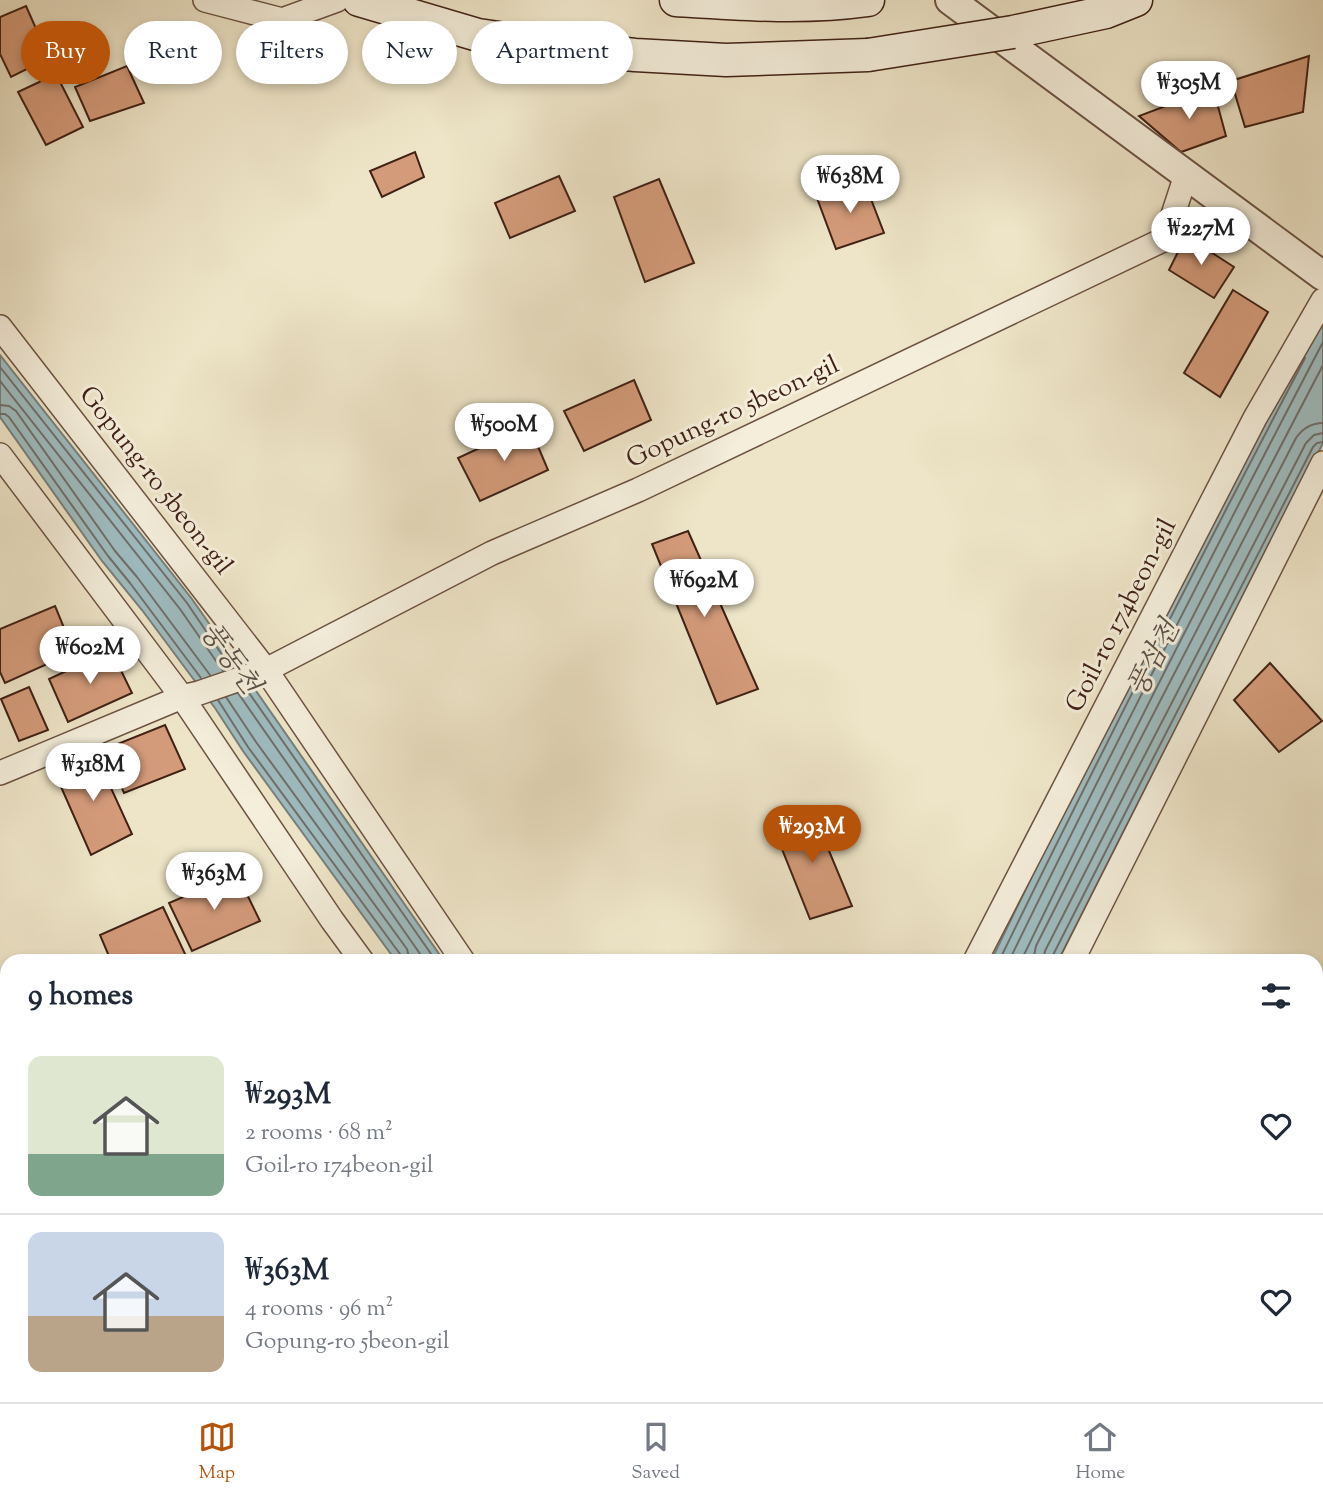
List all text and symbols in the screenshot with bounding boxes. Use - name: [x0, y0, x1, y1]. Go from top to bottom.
- chip: Buy: [21, 21, 110, 84]
- chip: Rent: [124, 21, 222, 84]
- chip: Filters: [236, 21, 348, 84]
- chip: New: [362, 21, 457, 84]
- chip: Apartment: [471, 21, 633, 84]
- pin: ₩305M: [1140, 61, 1238, 121]
- text: ₩305M: [1157, 67, 1221, 100]
- pin: ₩638M: [801, 156, 899, 215]
- text: ₩638M: [817, 161, 883, 194]
- pin: ₩227M: [1152, 208, 1250, 267]
- text: ₩227M: [1167, 213, 1235, 246]
- street label: Gopung-ro 5beon-gil: [620, 347, 846, 479]
- street label: Gopung-ro 5beon-gil: [69, 379, 241, 583]
- pin: ₩500M: [455, 404, 553, 463]
- text: ₩500M: [471, 409, 537, 442]
- street label: Goil-ro 174beon-gil: [1057, 513, 1187, 719]
- pin: ₩692M: [655, 560, 753, 619]
- text: ₩692M: [670, 565, 738, 598]
- water label: 풍삼천: [1119, 612, 1192, 704]
- water label: 풍동천: [189, 614, 270, 705]
- pin: ₩602M: [41, 626, 139, 686]
- text: ₩602M: [56, 632, 124, 665]
- pin: ₩318M: [44, 744, 142, 803]
- text: ₩318M: [61, 749, 125, 782]
- pin: ₩293M: [763, 806, 861, 865]
- text: ₩293M: [779, 811, 845, 844]
- pin: ₩363M: [165, 852, 263, 912]
- text: ₩363M: [182, 858, 246, 891]
- text: 9 homes: [28, 975, 133, 1018]
- icon: filters: [1257, 977, 1295, 1015]
- text: ₩293M: [245, 1074, 331, 1117]
- icon: home: [84, 1084, 168, 1168]
- icon: heart: [1257, 1107, 1295, 1145]
- text: 2 rooms · 68 m²: [245, 1117, 393, 1150]
- text: Goil-ro 174beon-gil: [245, 1150, 433, 1183]
- text: ₩363M: [245, 1250, 329, 1293]
- icon: home: [84, 1260, 168, 1344]
- icon: heart: [1257, 1283, 1295, 1321]
- text: 4 rooms · 96 m²: [245, 1293, 393, 1326]
- text: Gopung-ro 5beon-gil: [245, 1326, 449, 1359]
- tab: Map: [198, 1418, 236, 1487]
- tab: Saved: [631, 1418, 680, 1487]
- tab: Home: [1075, 1418, 1125, 1487]

